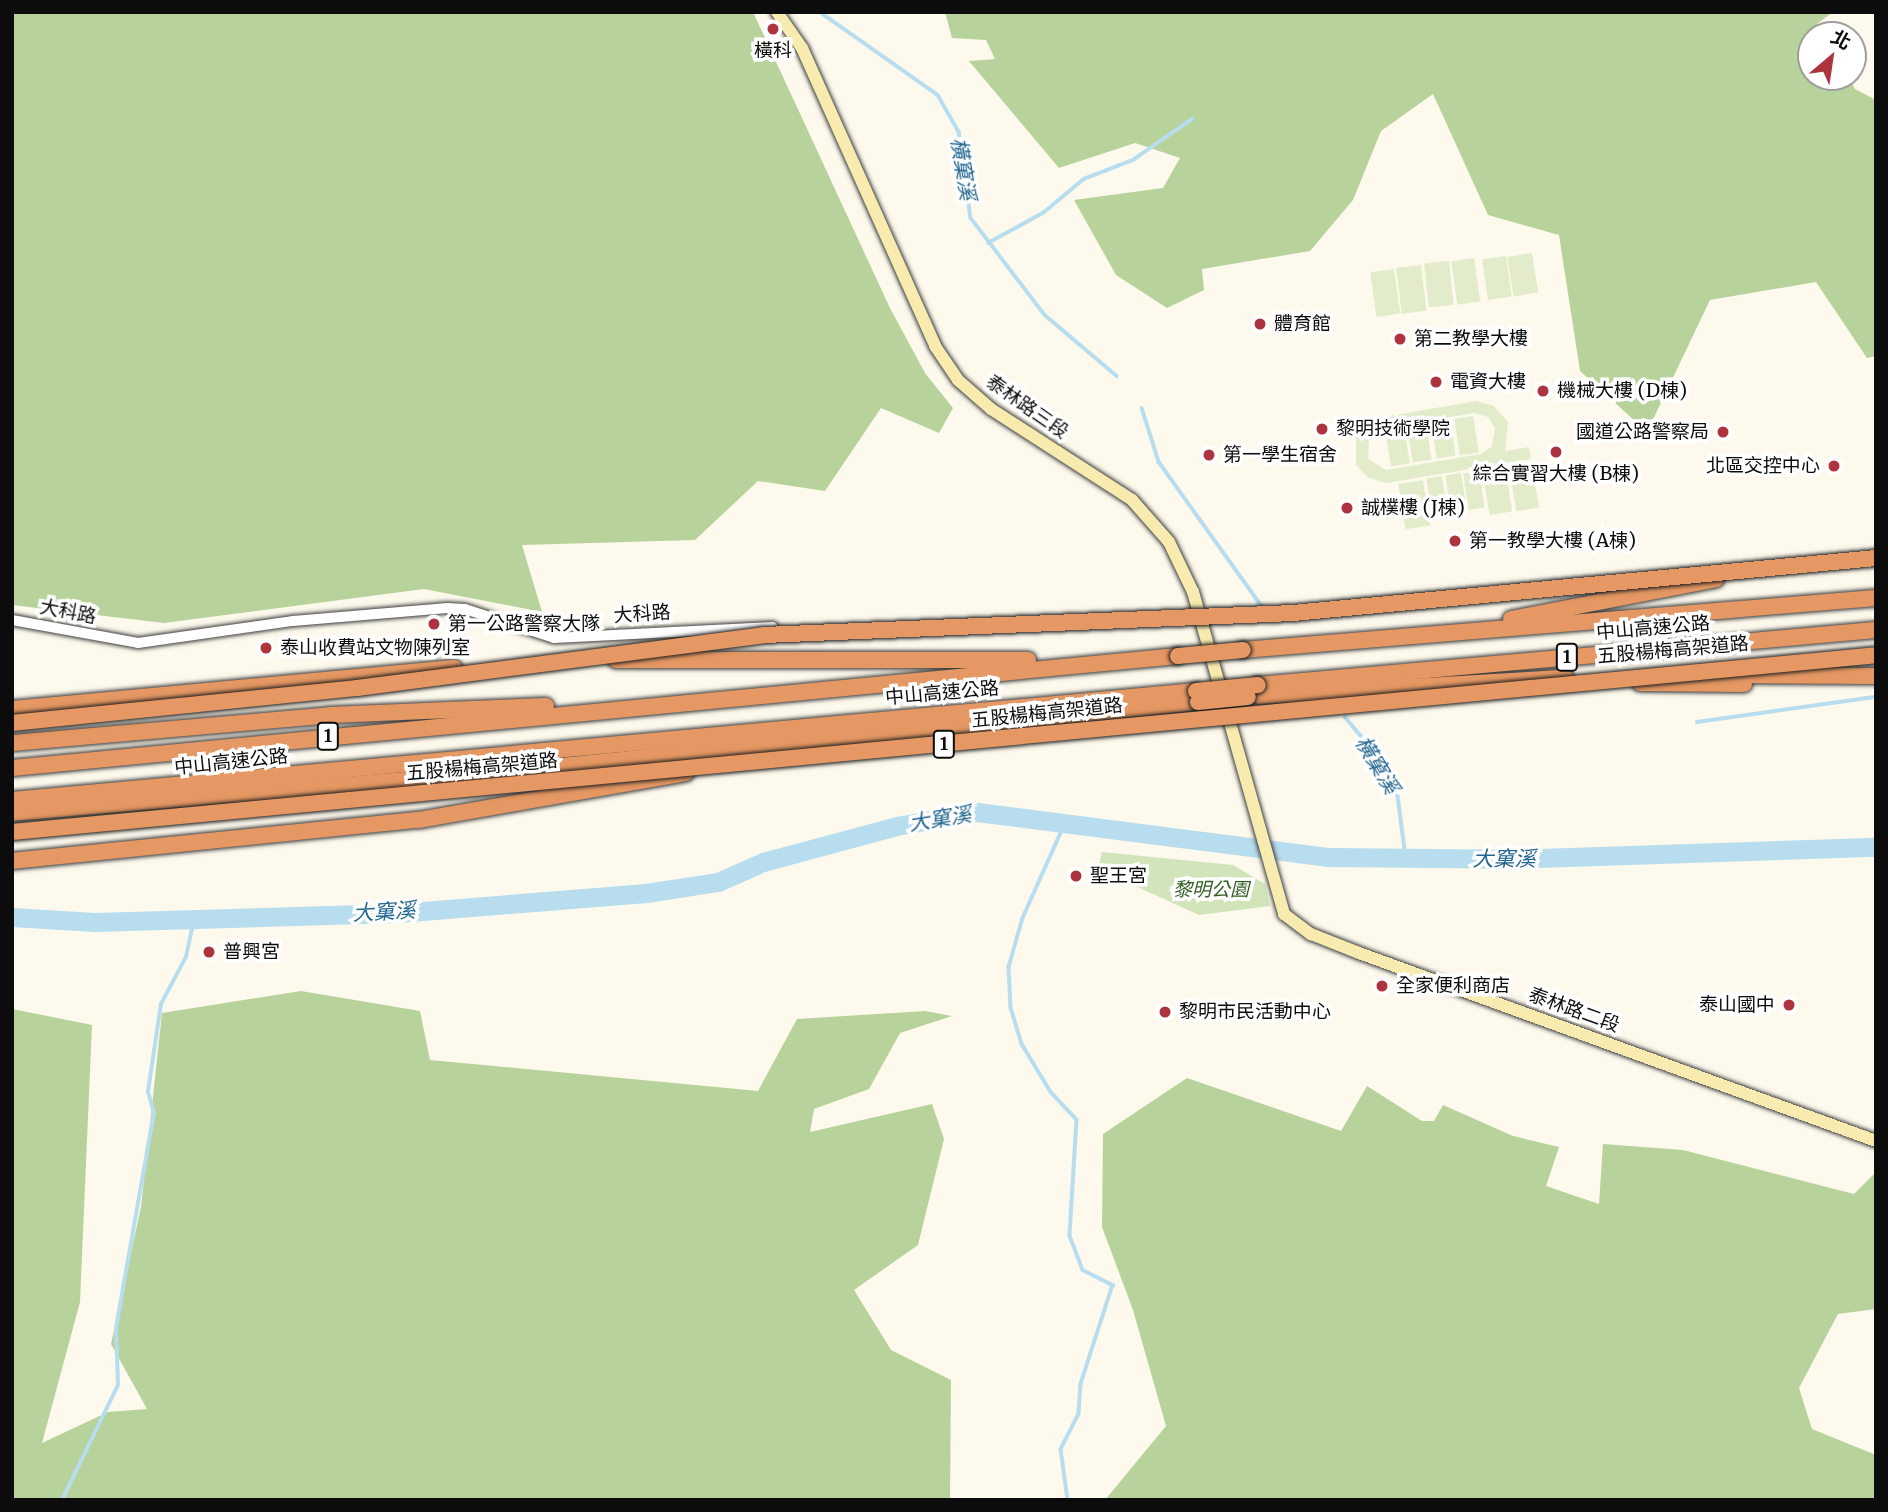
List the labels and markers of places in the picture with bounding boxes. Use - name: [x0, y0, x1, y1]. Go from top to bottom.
- marker: 橫科: [765, 21, 781, 37]
- place label: 橫科: [754, 40, 792, 62]
- place label: 體育館: [1274, 313, 1331, 335]
- marker: 體育館: [1252, 316, 1268, 332]
- place label: 第二教學大樓: [1414, 328, 1528, 350]
- marker: 第二教學大樓: [1392, 331, 1408, 347]
- place label: 電資大樓: [1450, 371, 1526, 393]
- marker: 電資大樓: [1428, 374, 1444, 390]
- place label: 機械大樓 (D棟): [1557, 380, 1686, 402]
- marker: 機械大樓 (D棟): [1535, 383, 1551, 399]
- place label: 黎明技術學院: [1336, 418, 1450, 440]
- marker: 黎明技術學院: [1314, 421, 1330, 437]
- place label: 國道公路警察局: [1576, 421, 1709, 443]
- marker: 國道公路警察局: [1715, 424, 1731, 440]
- place label: 第一學生宿舍: [1223, 444, 1337, 466]
- marker: 綜合實習大樓 (B棟): [1548, 444, 1564, 460]
- marker: 第一學生宿舍: [1201, 447, 1217, 463]
- place label: 北區交控中心: [1706, 455, 1820, 477]
- marker: 北區交控中心: [1826, 458, 1842, 474]
- place label: 綜合實習大樓 (B棟): [1473, 463, 1639, 485]
- place label: 誠樸樓 (J棟): [1361, 497, 1465, 519]
- marker: 誠樸樓 (J棟): [1339, 500, 1355, 516]
- place label: 第一教學大樓 (A棟): [1469, 530, 1635, 552]
- marker: 第一教學大樓 (A棟): [1447, 533, 1463, 549]
- place label: 第一公路警察大隊: [448, 613, 600, 635]
- marker: 第一公路警察大隊: [426, 616, 442, 632]
- place label: 泰山收費站文物陳列室: [280, 637, 470, 659]
- marker: 泰山收費站文物陳列室: [258, 640, 274, 656]
- place label: 聖王宮: [1090, 865, 1147, 887]
- marker: 聖王宮: [1068, 868, 1084, 884]
- place label: 普興宮: [223, 941, 280, 963]
- marker: 普興宮: [201, 944, 217, 960]
- place label: 全家便利商店: [1396, 975, 1510, 997]
- marker: 全家便利商店: [1374, 978, 1390, 994]
- place label: 泰山國中: [1699, 994, 1775, 1016]
- marker: 泰山國中: [1781, 997, 1797, 1013]
- place label: 黎明市民活動中心: [1179, 1001, 1331, 1023]
- marker: 黎明市民活動中心: [1157, 1004, 1173, 1020]

